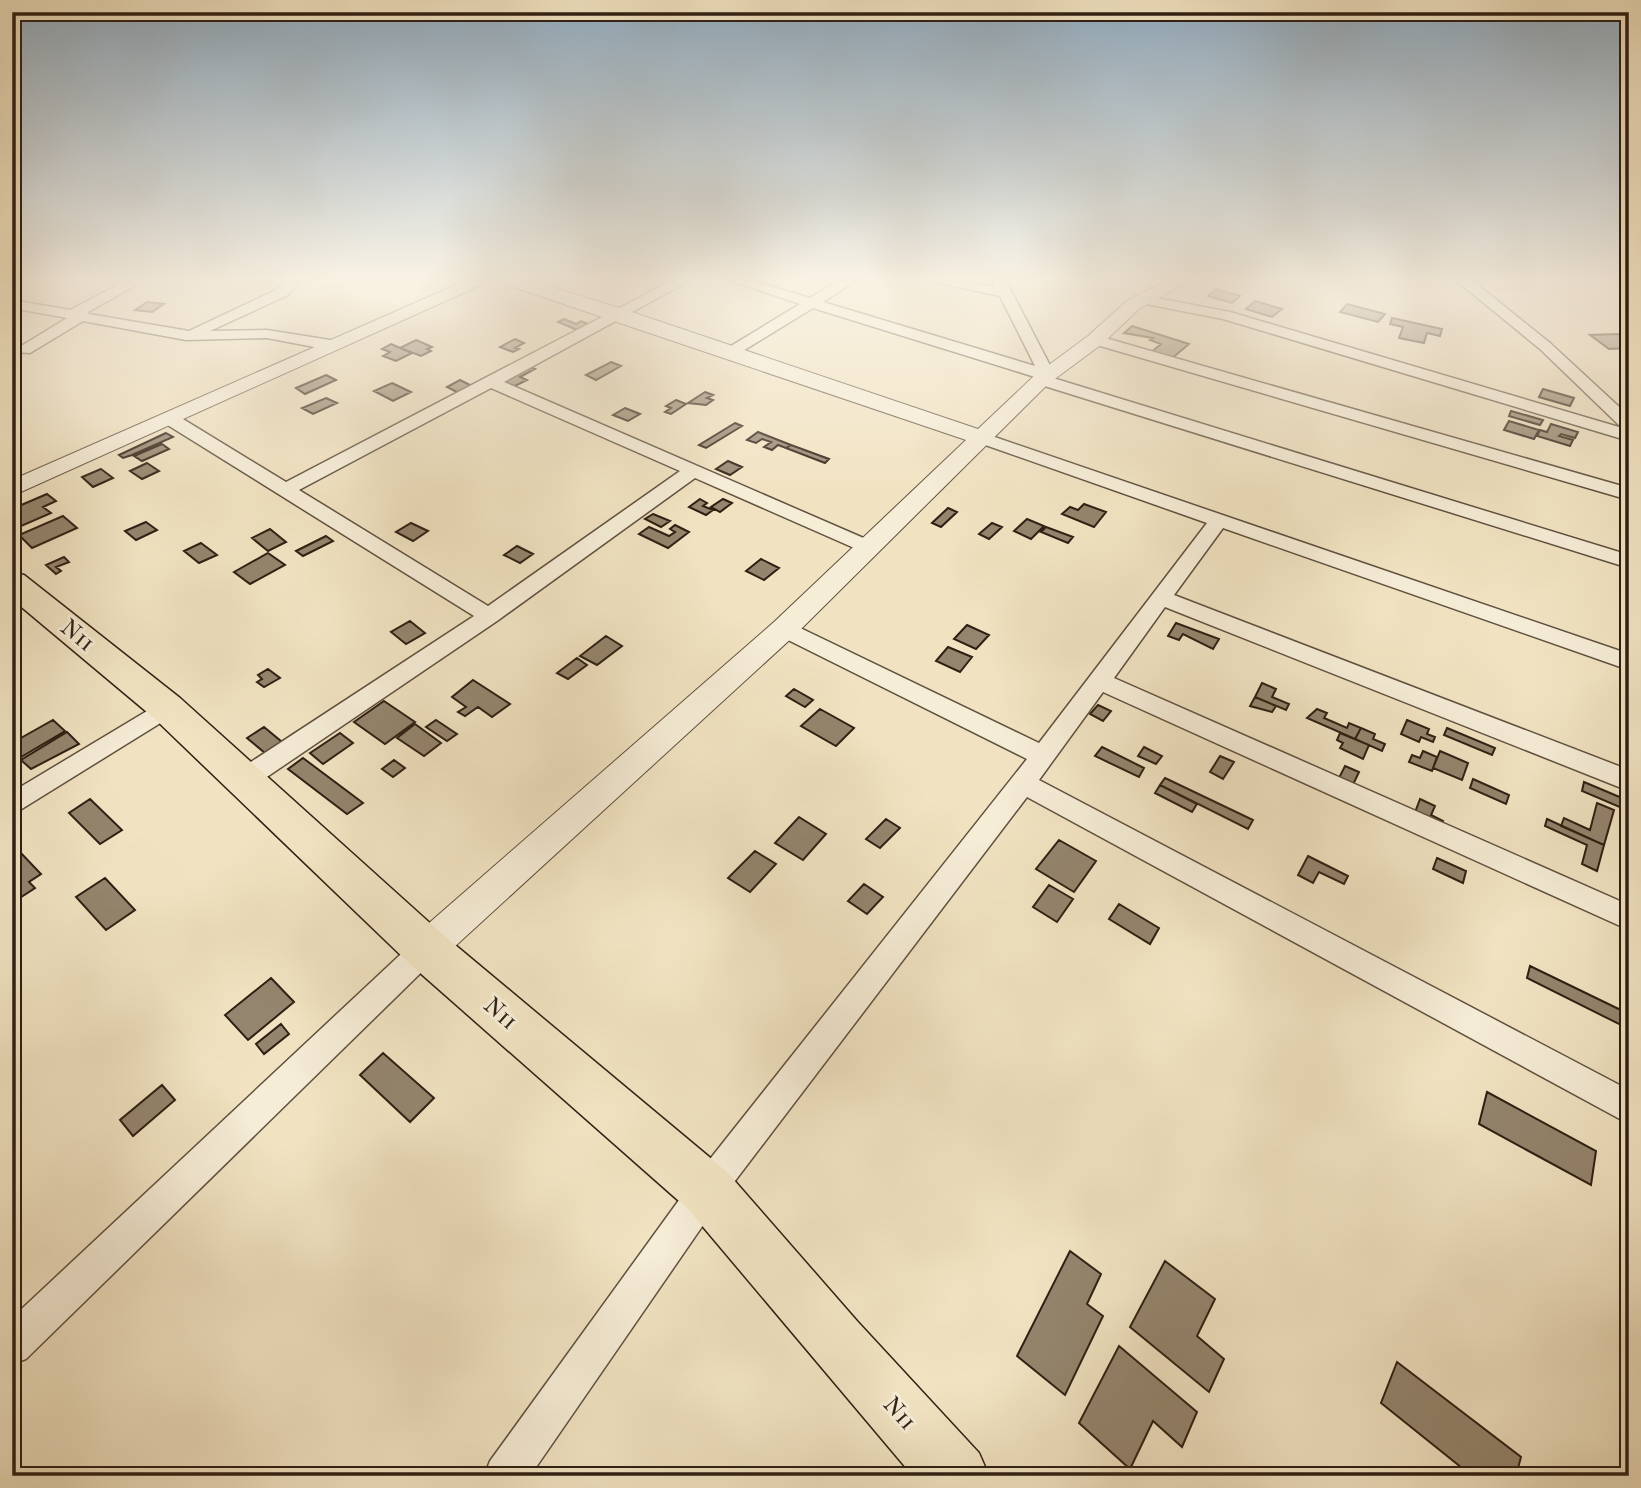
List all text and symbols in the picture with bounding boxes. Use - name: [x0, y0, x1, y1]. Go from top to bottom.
- street label: N11: [55, 613, 101, 657]
- street label: N11: [478, 991, 524, 1035]
- street label: N11: [878, 1390, 922, 1436]

